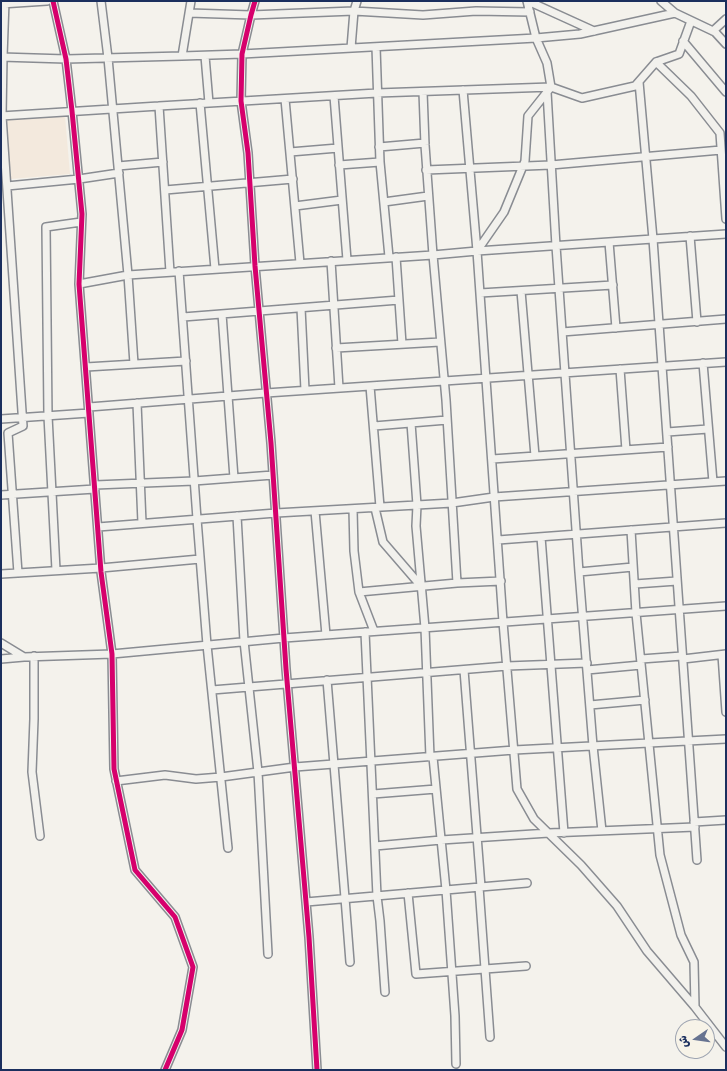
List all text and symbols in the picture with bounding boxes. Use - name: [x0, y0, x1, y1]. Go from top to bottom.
- north arrow: [675, 1019, 715, 1059]
- text: ش: [675, 1034, 692, 1049]

